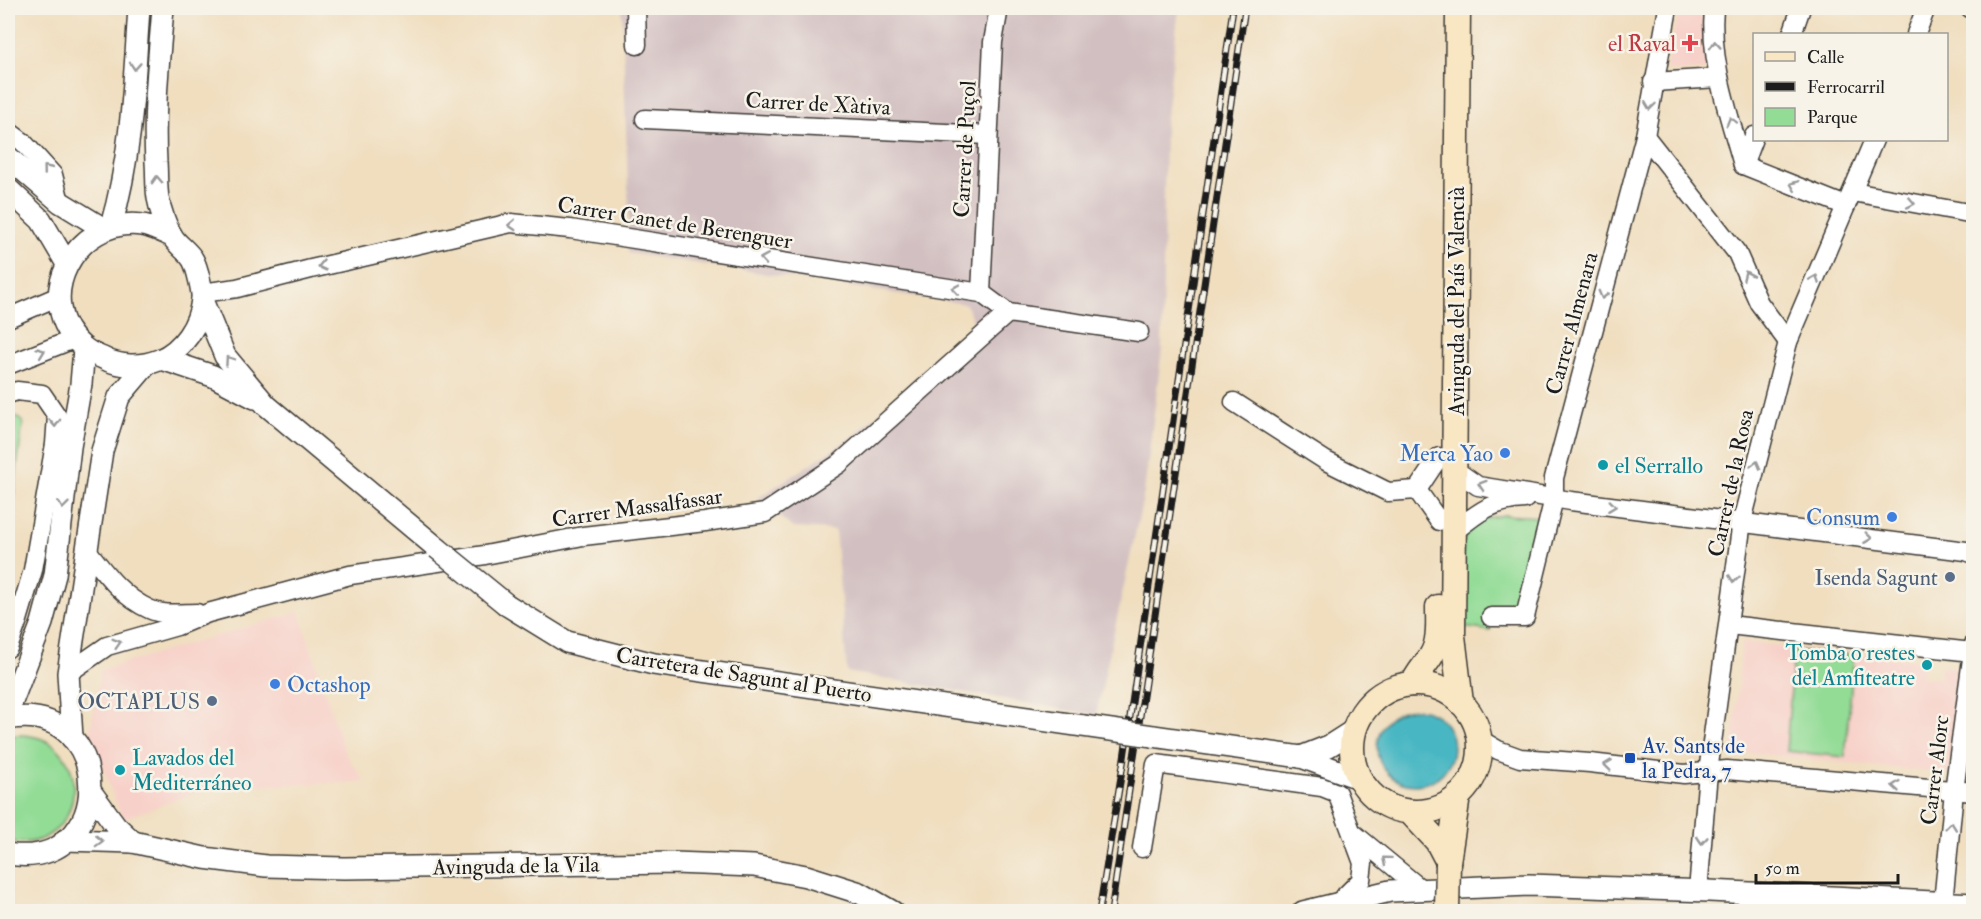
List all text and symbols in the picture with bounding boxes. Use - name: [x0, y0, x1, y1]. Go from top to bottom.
- place label: el Raval: [1608, 30, 1676, 58]
- legend: [1753, 33, 1948, 141]
- marker: el Raval: [1681, 34, 1699, 52]
- one-way arrow: [1709, 40, 1722, 49]
- text: Calle: [1807, 46, 1845, 69]
- one-way arrow: [128, 61, 141, 70]
- text: Ferrocarril: [1807, 76, 1885, 99]
- street label: Carrer de Puçol: [947, 79, 983, 218]
- street label: Carrer de Xàtiva: [745, 86, 892, 122]
- one-way arrow: [1644, 102, 1656, 111]
- text: Parque: [1807, 106, 1858, 129]
- one-way arrow: [1726, 117, 1738, 127]
- one-way arrow: [43, 165, 54, 176]
- one-way arrow: [151, 176, 164, 185]
- one-way arrow: [1790, 180, 1801, 192]
- street label: Avinguda del País Valencià: [1443, 185, 1471, 417]
- street label: Carrer Canet de Berenguer: [555, 191, 795, 256]
- one-way arrow: [1905, 196, 1915, 209]
- one-way arrow: [508, 218, 517, 231]
- street label: Carrer Almenara: [1539, 248, 1605, 398]
- one-way arrow: [759, 253, 769, 266]
- one-way arrow: [317, 259, 327, 272]
- one-way arrow: [1742, 270, 1754, 281]
- one-way arrow: [1808, 274, 1820, 285]
- one-way arrow: [952, 283, 962, 296]
- one-way arrow: [1597, 290, 1610, 300]
- one-way arrow: [35, 346, 46, 359]
- one-way arrow: [225, 355, 236, 366]
- street label: Carrer de la Rosa: [1702, 406, 1760, 560]
- one-way arrow: [49, 419, 62, 428]
- place label: Merca Yao: [1399, 440, 1493, 468]
- marker: Merca Yao: [1498, 446, 1512, 460]
- place label: el Serrallo: [1615, 452, 1703, 480]
- marker: el Serrallo: [1596, 458, 1610, 472]
- one-way arrow: [1749, 460, 1762, 470]
- one-way arrow: [1477, 480, 1488, 492]
- street label: Carrer Massalfassar: [550, 482, 725, 534]
- one-way arrow: [1607, 499, 1616, 511]
- one-way arrow: [57, 500, 70, 509]
- place label: Consum: [1806, 504, 1880, 532]
- marker: Consum: [1885, 510, 1899, 524]
- one-way arrow: [1863, 532, 1872, 544]
- place label: Isenda Sagunt: [1815, 564, 1938, 592]
- marker: Isenda Sagunt: [1943, 570, 1957, 584]
- one-way arrow: [1729, 575, 1741, 584]
- one-way arrow: [112, 638, 122, 650]
- place label: Tomba o restes del Amfiteatre: [1786, 639, 1915, 692]
- street label: Carretera de Sagunt al Puerto: [614, 641, 874, 709]
- marker: Tomba o restes del Amfiteatre: [1920, 658, 1934, 672]
- place label: Octashop: [287, 671, 371, 700]
- marker: Octashop: [268, 677, 282, 691]
- place label: OCTAPLUS: [77, 688, 200, 716]
- marker: OCTAPLUS: [205, 694, 219, 708]
- street label: Carrer Alorc: [1914, 713, 1956, 827]
- place label: Av. Sants de la Pedra, 7: [1641, 732, 1745, 785]
- place label: Lavados del Mediterráneo: [132, 744, 252, 797]
- marker: Av. Sants de la Pedra, 7: [1623, 751, 1637, 765]
- one-way arrow: [1603, 759, 1612, 772]
- marker: Lavados del Mediterráneo: [113, 763, 127, 777]
- one-way arrow: [1891, 780, 1901, 793]
- one-way arrow: [1944, 822, 1957, 831]
- one-way arrow: [94, 835, 103, 847]
- one-way arrow: [1696, 836, 1709, 845]
- scale bar: [1756, 847, 1898, 885]
- street label: Avinguda de la Vila: [431, 851, 601, 881]
- one-way arrow: [1382, 857, 1393, 868]
- text: 50 m: [1765, 857, 1800, 880]

